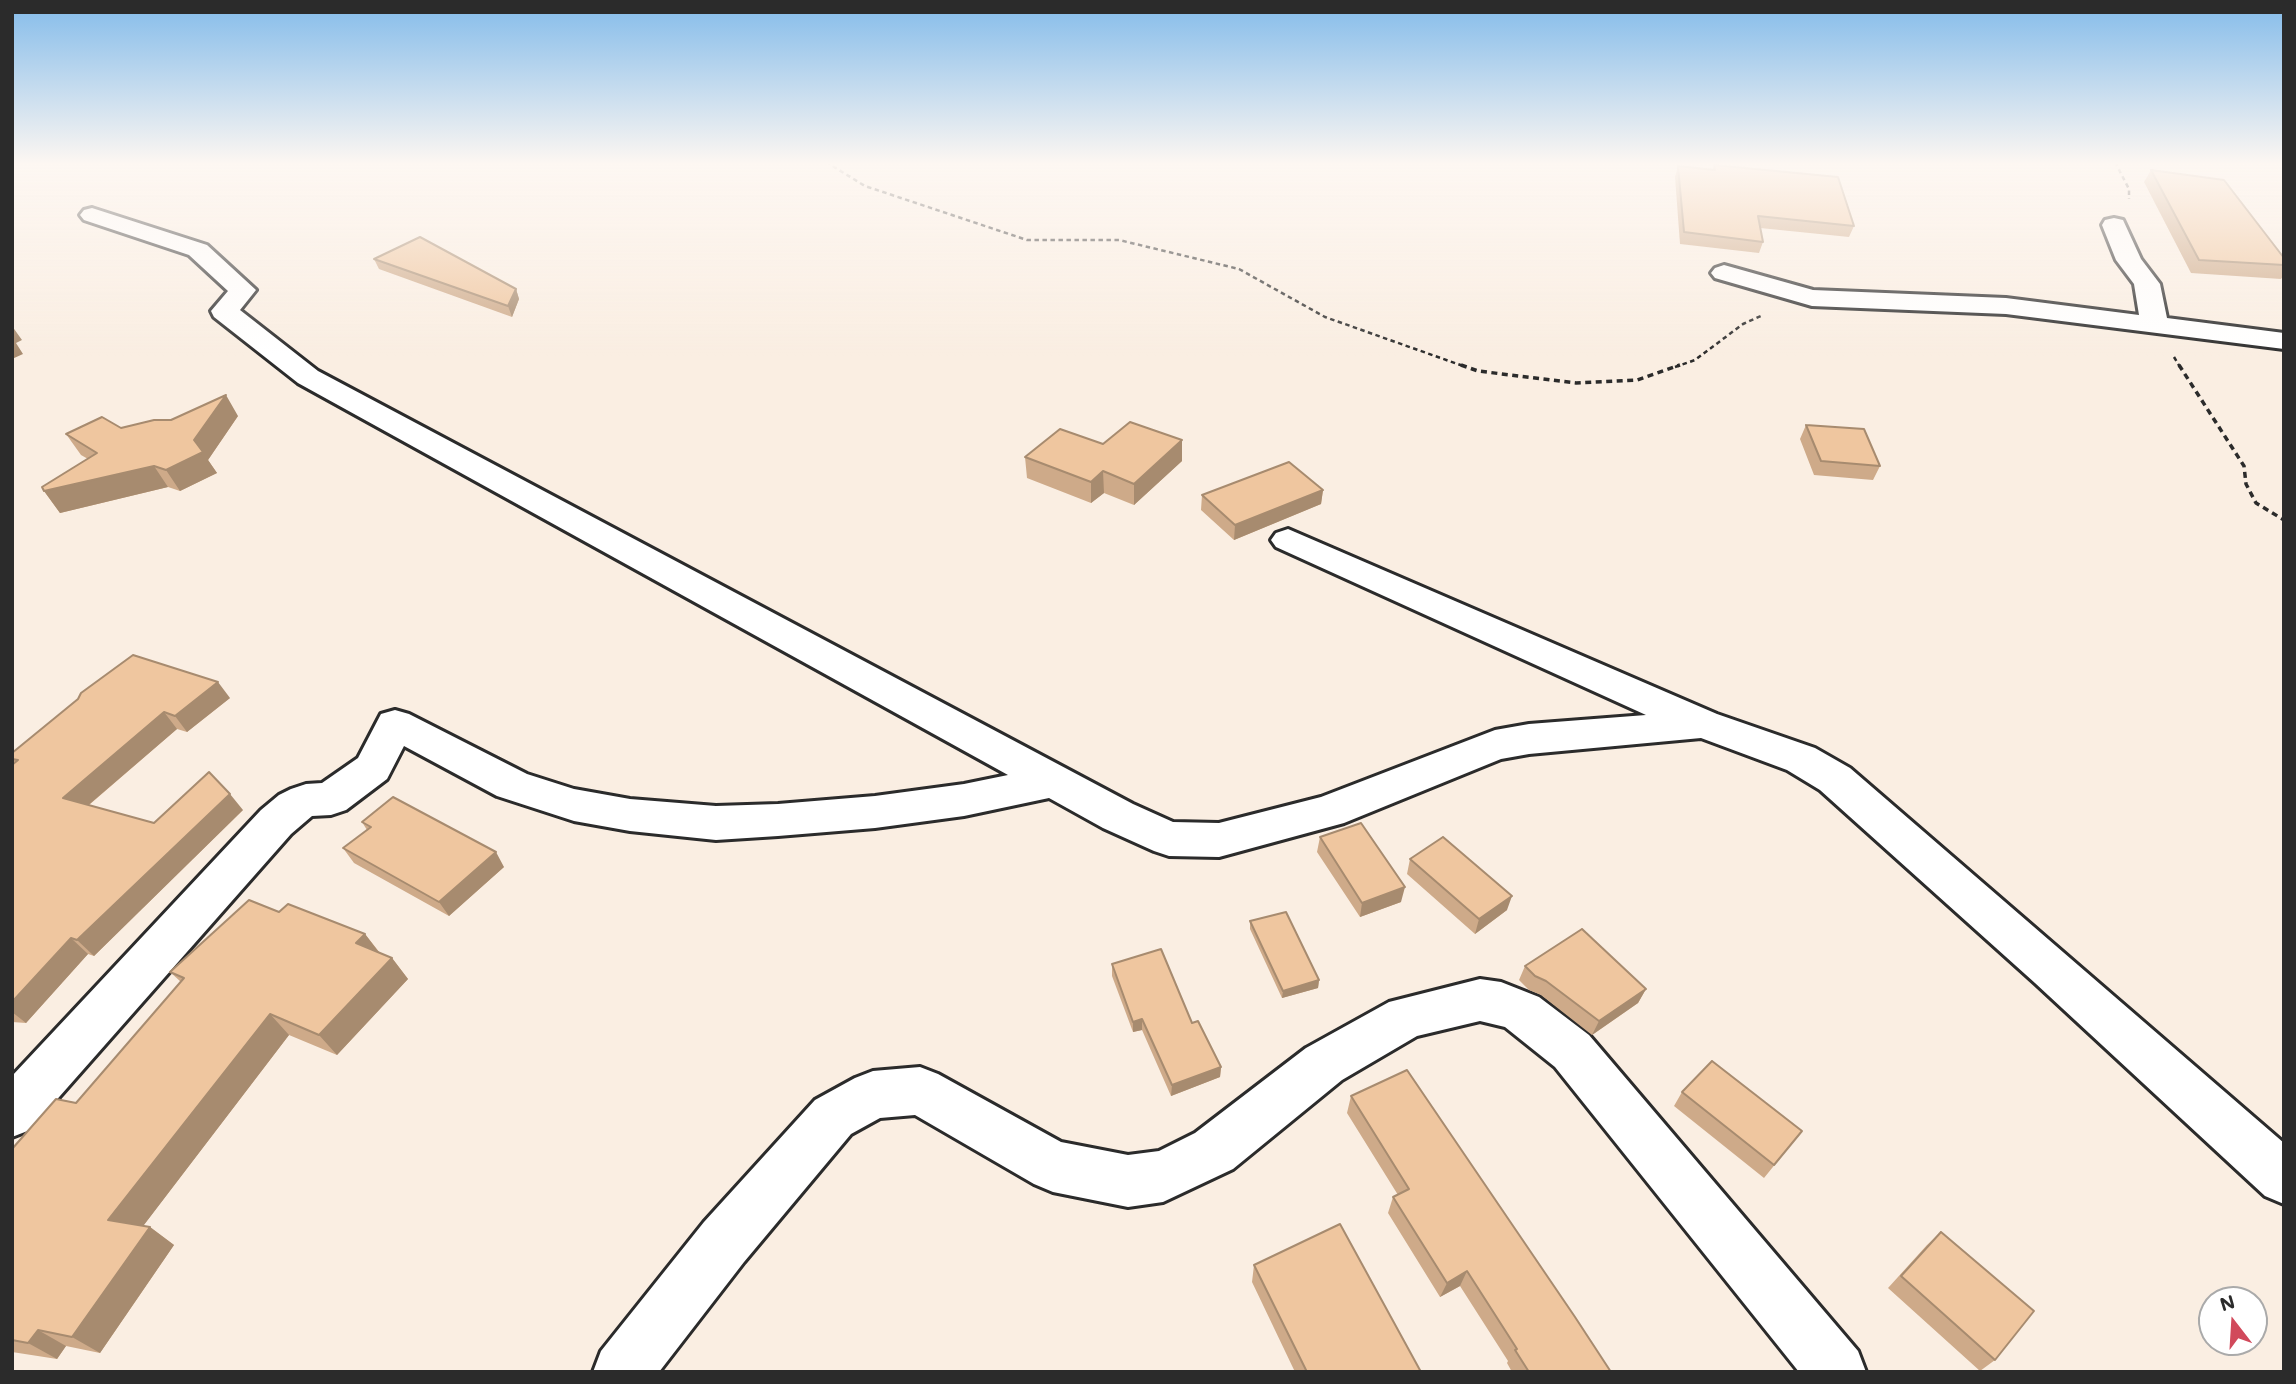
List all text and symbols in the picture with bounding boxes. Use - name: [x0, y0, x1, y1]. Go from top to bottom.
- north arrow: [2198, 1286, 2268, 1356]
- text: N: [2217, 1288, 2238, 1316]

